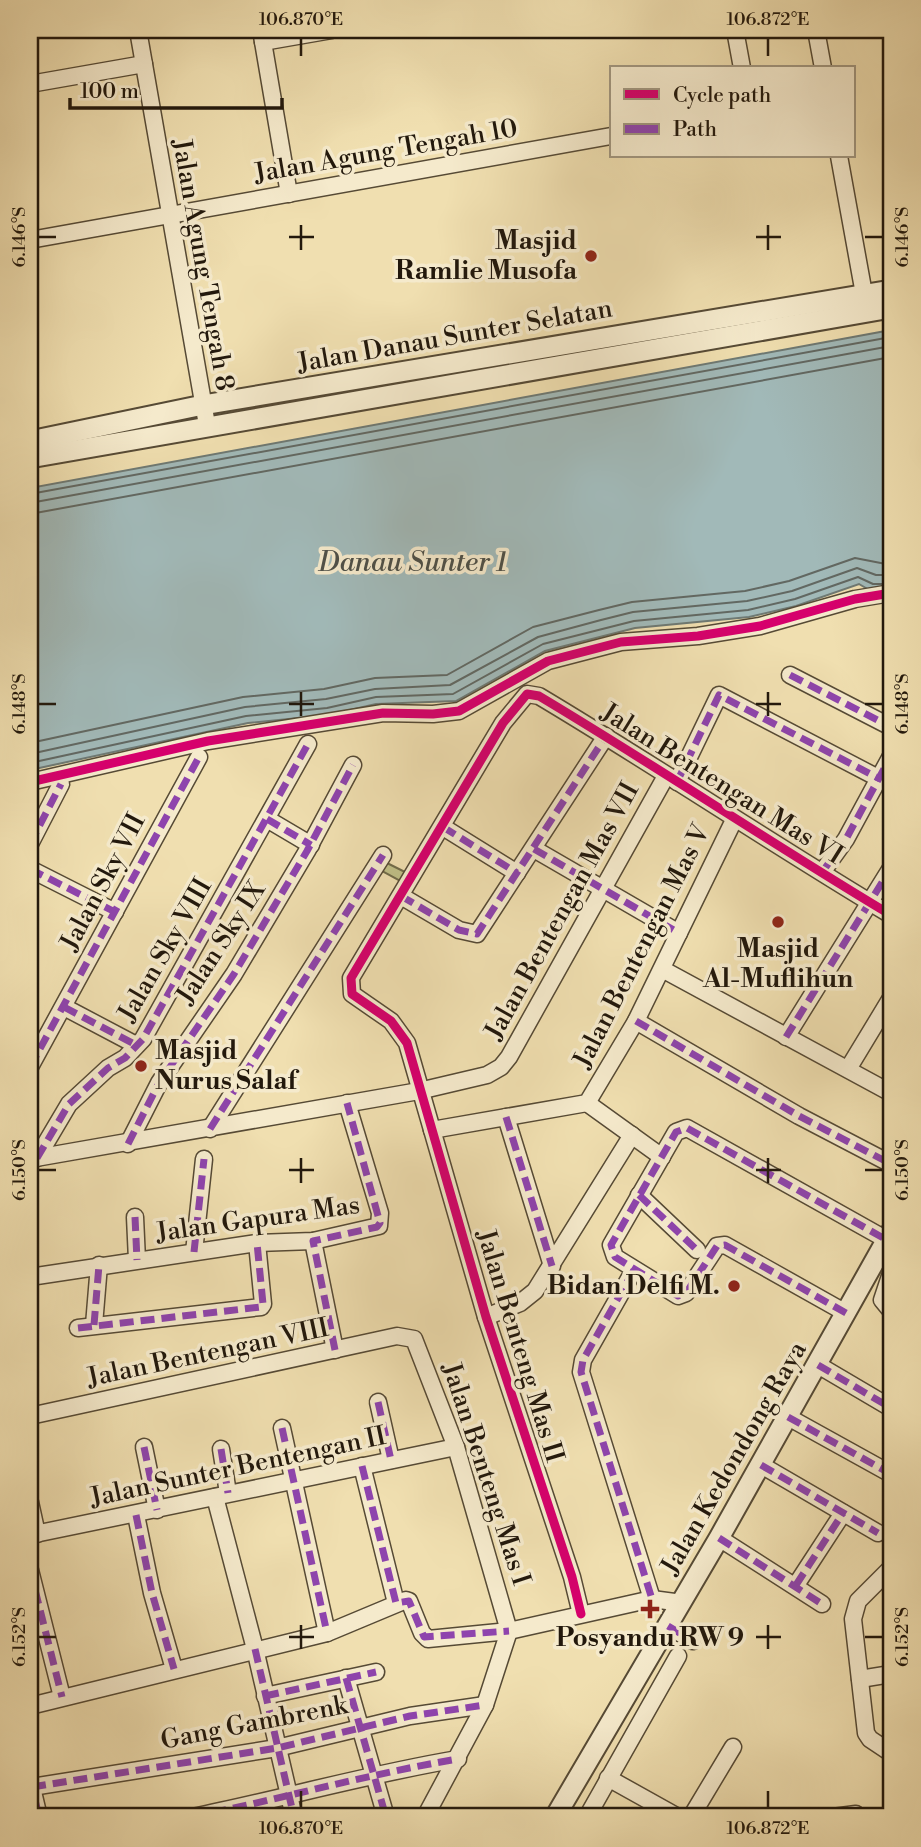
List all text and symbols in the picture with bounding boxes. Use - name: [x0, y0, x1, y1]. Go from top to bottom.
- text: 106.870°E: [259, 8, 343, 31]
- text: 106.872°E: [727, 8, 810, 31]
- scale bar: [70, 66, 282, 110]
- legend: [610, 66, 855, 158]
- text: 100 m: [80, 79, 139, 105]
- text: Cycle path: [673, 83, 772, 109]
- street label: Jalan Agung Tengah 10: [251, 112, 520, 190]
- text: Path: [673, 117, 718, 143]
- street label: Jalan Agung Tengah 8: [165, 136, 241, 393]
- text: 6.146°S: [8, 207, 31, 267]
- text: 6.146°S: [891, 207, 914, 267]
- place label: Masjid Ramlie Musofa: [395, 225, 578, 287]
- marker: Masjid Ramlie Musofa: [583, 248, 599, 264]
- street label: Jalan Danau Sunter Selatan: [294, 293, 615, 380]
- water label: Danau Sunter 1: [317, 545, 507, 580]
- text: 6.148°S: [8, 674, 31, 734]
- text: 6.148°S: [891, 674, 914, 734]
- street label: Jalan Bentengan Mas VI: [594, 696, 849, 872]
- street label: Jalan Bentengan Mas VII: [478, 777, 646, 1045]
- street label: Jalan Sky VII: [53, 808, 152, 957]
- street label: Jalan Bentengan Mas V: [567, 819, 717, 1073]
- street label: Jalan Sky VIII: [111, 873, 219, 1028]
- street label: Jalan Sky IX: [169, 875, 273, 1011]
- marker: Masjid Al-Muflihun: [770, 914, 786, 930]
- place label: Masjid Al-Muflihun: [702, 933, 853, 995]
- place label: Masjid Nurus Salaf: [155, 1035, 300, 1097]
- marker: Masjid Nurus Salaf: [133, 1058, 149, 1074]
- text: 6.150°S: [8, 1139, 31, 1201]
- text: 6.150°S: [891, 1139, 914, 1201]
- street label: Jalan Gapura Mas: [153, 1189, 362, 1249]
- street label: Jalan Benteng Mas II: [469, 1225, 571, 1466]
- place label: Bidan Delfi M.: [547, 1270, 720, 1302]
- marker: Bidan Delfi M.: [726, 1278, 742, 1294]
- street label: Jalan Bentengan VIII: [83, 1312, 332, 1394]
- street label: Jalan Kedondong Raya: [654, 1335, 814, 1581]
- street label: Jalan Benteng Mas I: [435, 1358, 537, 1589]
- street label: Jalan Sunter Bentengan II: [86, 1420, 389, 1514]
- marker: Posyandu RW 9: [640, 1599, 660, 1619]
- text: 6.152°S: [8, 1607, 31, 1667]
- text: 6.152°S: [891, 1607, 914, 1667]
- place label: Posyandu RW 9: [556, 1622, 744, 1654]
- street label: Gang Gambrenk: [158, 1689, 352, 1757]
- text: 106.870°E: [259, 1817, 343, 1840]
- text: 106.872°E: [727, 1817, 810, 1840]

